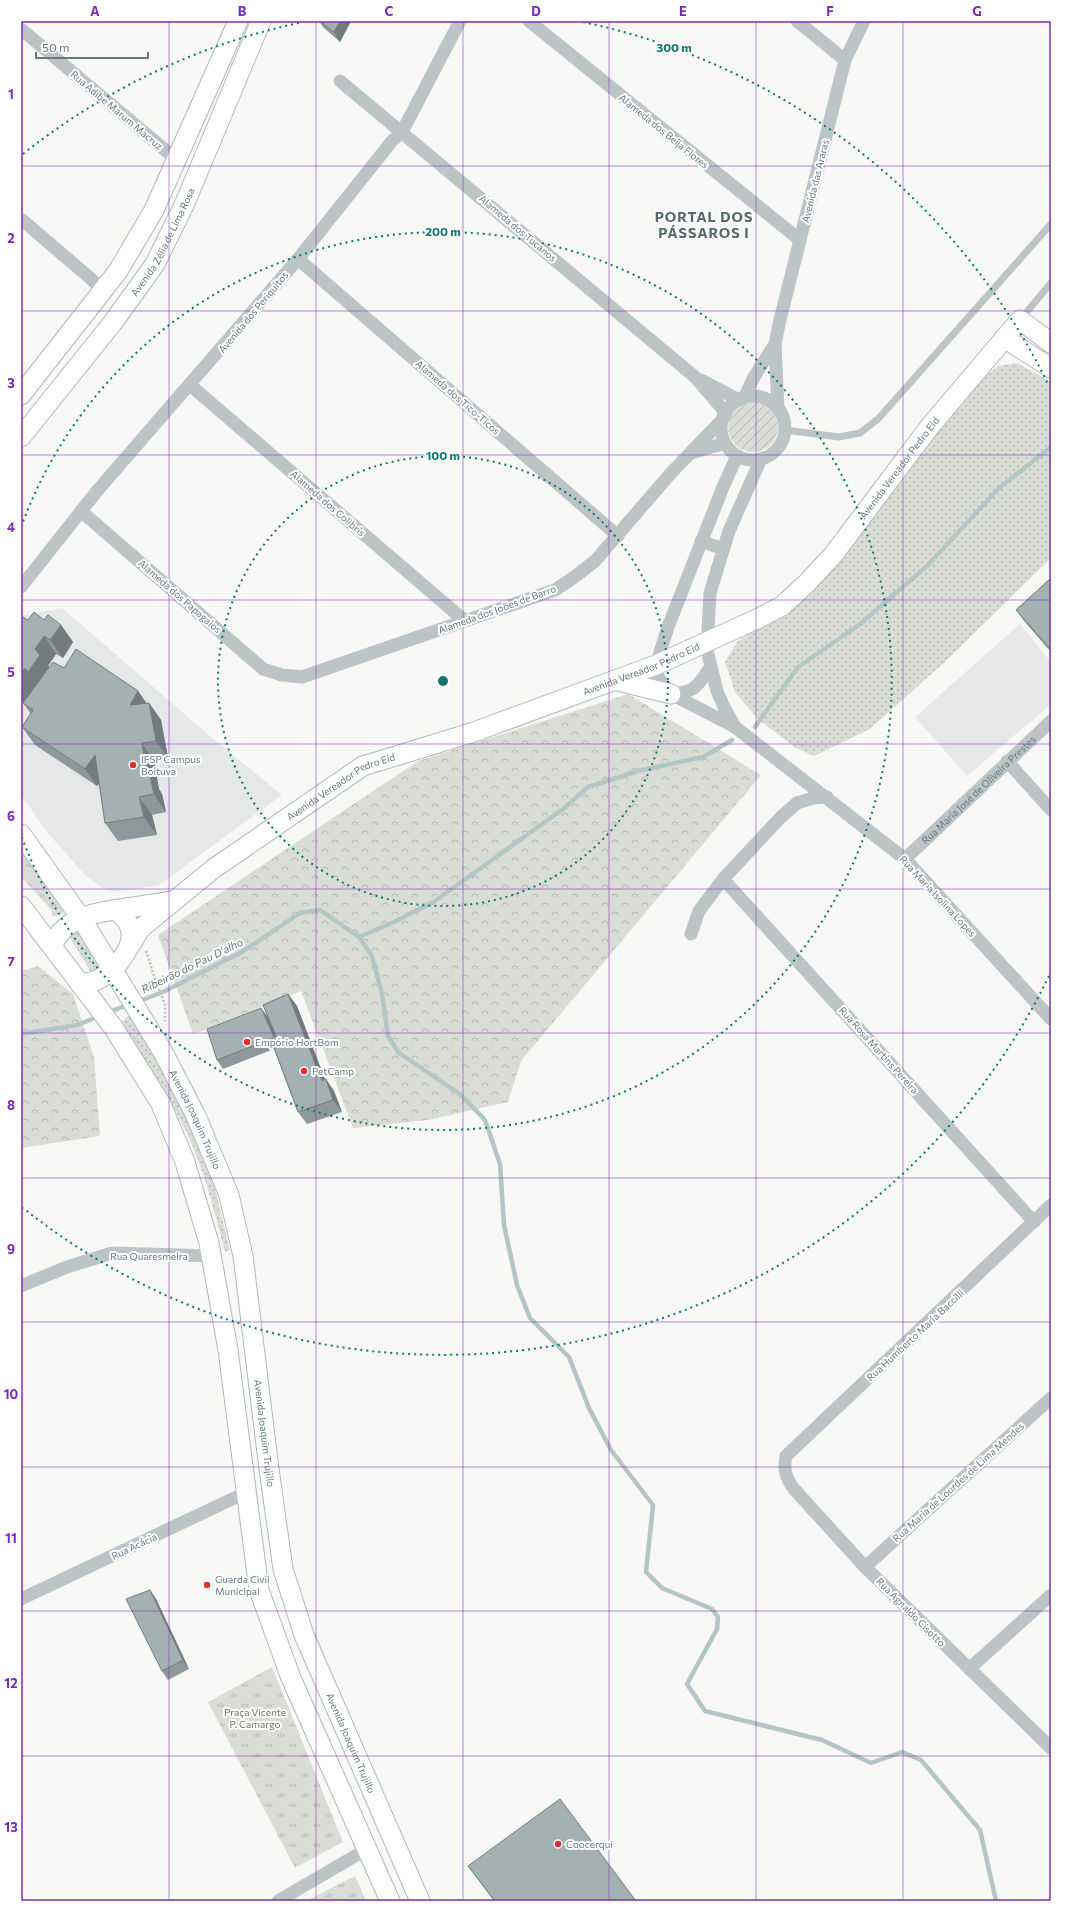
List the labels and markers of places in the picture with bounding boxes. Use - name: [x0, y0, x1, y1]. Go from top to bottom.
- centre of rings: [436, 674, 450, 688]
- place label: IFSP Campus Boituva: [141, 753, 201, 777]
- marker: IFSP Campus Boituva: [128, 760, 138, 770]
- place label: Empório HortBom: [255, 1036, 339, 1048]
- marker: Empório HortBom: [242, 1037, 252, 1047]
- place label: PetCamp: [312, 1065, 354, 1077]
- marker: PetCamp: [299, 1066, 309, 1076]
- place label: Guarda Civil Municipal: [215, 1573, 270, 1597]
- marker: Guarda Civil Municipal: [202, 1580, 212, 1590]
- place label: Coocerqui: [566, 1838, 613, 1850]
- marker: Coocerqui: [553, 1839, 563, 1849]

